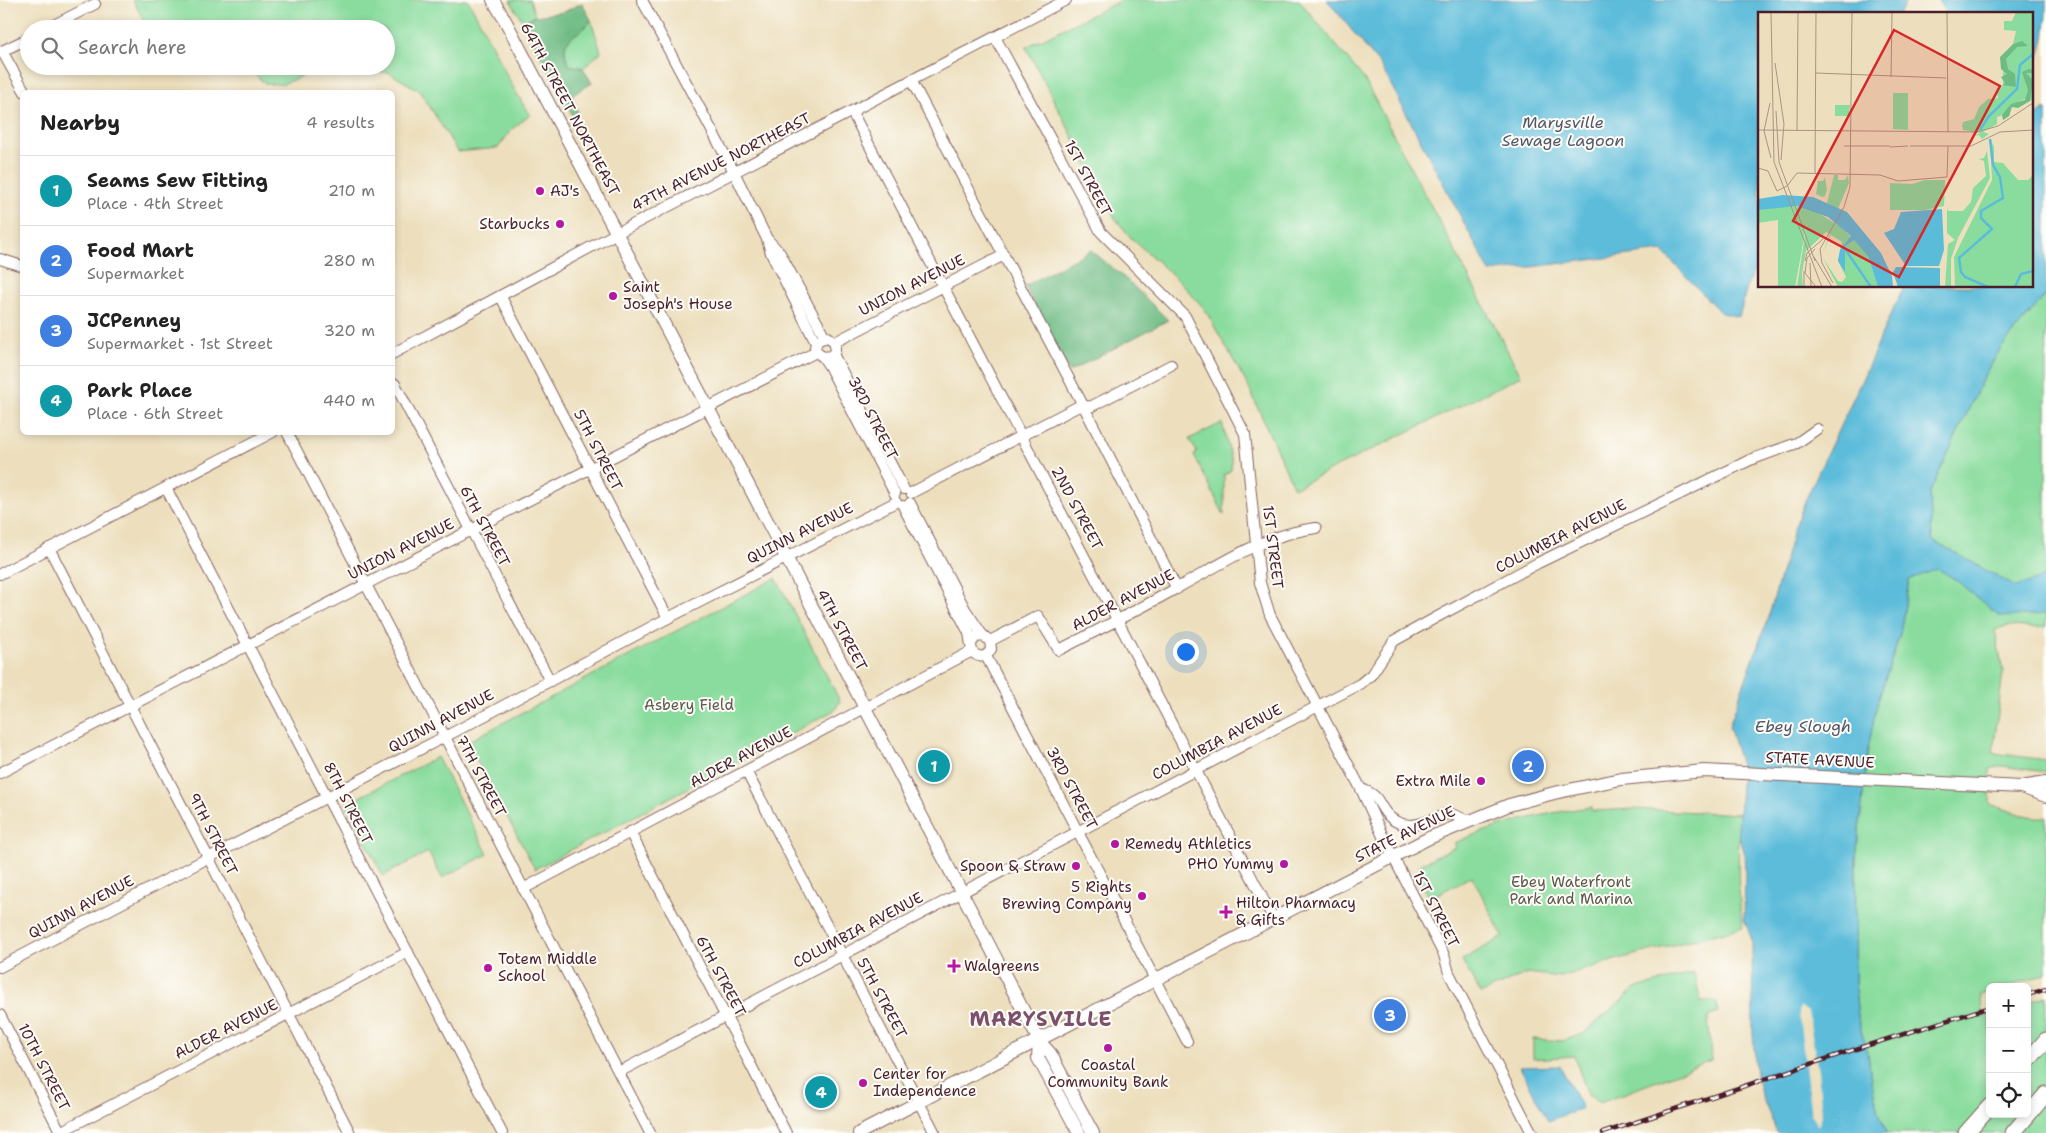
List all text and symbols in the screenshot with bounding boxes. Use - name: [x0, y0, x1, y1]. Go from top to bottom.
- inset map: [1758, 12, 2034, 288]
- street label: 64TH STREET NORTHEAST: [516, 19, 624, 199]
- search box: [20, 20, 395, 75]
- icon: search: [38, 34, 66, 62]
- text: Search here: [78, 35, 187, 60]
- street label: 47TH AVENUE NORTHEAST: [628, 108, 814, 216]
- text: Nearby: [40, 109, 120, 137]
- text: 4 results: [306, 112, 375, 133]
- water label: Marysville Sewage Lagoon: [1502, 112, 1624, 151]
- street label: 1ST STREET: [1060, 136, 1116, 220]
- text: Seams Sew Fitting: [87, 168, 268, 193]
- text: 1: [52, 180, 60, 201]
- text: 210 m: [328, 180, 375, 201]
- place label: AJ's: [550, 181, 580, 201]
- marker: AJ's: [534, 185, 546, 197]
- text: Place · 4th Street: [87, 193, 224, 214]
- place label: Starbucks: [479, 214, 550, 234]
- marker: Starbucks: [554, 218, 566, 230]
- text: Food Mart: [87, 238, 194, 263]
- text: 2: [50, 250, 62, 271]
- text: 280 m: [323, 250, 375, 271]
- street label: UNION AVENUE: [856, 250, 968, 320]
- text: Supermarket: [87, 263, 184, 284]
- place label: Saint Joseph's House: [623, 277, 733, 314]
- marker: Saint Joseph's House: [607, 290, 619, 302]
- text: JCPenney: [87, 308, 181, 333]
- text: 3: [50, 320, 62, 341]
- text: 320 m: [324, 320, 375, 341]
- text: Supermarket · 1st Street: [87, 333, 273, 354]
- street label: 3RD STREET: [843, 373, 903, 463]
- text: Park Place: [87, 378, 192, 403]
- text: 4: [50, 390, 62, 411]
- text: 440 m: [323, 390, 375, 411]
- text: Place · 6th Street: [87, 403, 223, 424]
- street label: 5TH STREET: [569, 406, 627, 494]
- street label: 2ND STREET: [1047, 463, 1107, 553]
- street label: 6TH STREET: [455, 482, 515, 570]
- street label: COLUMBIA AVENUE: [1492, 494, 1630, 578]
- street label: QUINN AVENUE: [743, 498, 857, 568]
- street label: 1ST STREET: [1258, 504, 1288, 590]
- street label: UNION AVENUE: [345, 514, 457, 584]
- street label: ALDER AVENUE: [1068, 564, 1178, 636]
- street label: 4TH STREET: [812, 586, 872, 674]
- your location: [1173, 639, 1199, 665]
- street label: QUINN AVENUE: [385, 685, 497, 757]
- park label: Asbery Field: [644, 695, 734, 715]
- street label: COLUMBIA AVENUE: [1148, 699, 1286, 785]
- water label: Ebey Slough: [1755, 716, 1851, 737]
- street label: ALDER AVENUE: [686, 721, 796, 793]
- street label: 7TH STREET: [451, 732, 511, 820]
- street label: 3RD STREET: [1042, 743, 1102, 833]
- pin: 1: [918, 747, 950, 785]
- pin: 2: [1512, 747, 1544, 785]
- street label: STATE AVENUE: [1765, 747, 1875, 773]
- street label: 8TH STREET: [319, 759, 377, 847]
- place label: Extra Mile: [1396, 771, 1471, 791]
- marker: Extra Mile: [1475, 775, 1487, 787]
- street label: 9TH STREET: [184, 790, 242, 878]
- street label: STATE AVENUE: [1351, 801, 1459, 867]
- place label: Remedy Athletics: [1125, 834, 1252, 854]
- marker: Remedy Athletics: [1109, 838, 1121, 850]
- place label: PHO Yummy: [1188, 854, 1274, 874]
- place label: Spoon & Straw: [960, 856, 1066, 876]
- marker: PHO Yummy: [1278, 858, 1290, 870]
- marker: Spoon & Straw: [1070, 860, 1082, 872]
- street label: 1ST STREET: [1408, 867, 1464, 951]
- street label: QUINN AVENUE: [25, 871, 137, 943]
- park label: Ebey Waterfront Park and Marina: [1510, 872, 1633, 909]
- place label: 5 Rights Brewing Company: [1002, 877, 1132, 914]
- street label: COLUMBIA AVENUE: [789, 887, 927, 973]
- marker: 5 Rights Brewing Company: [1136, 890, 1148, 902]
- place label: Hilton Pharmacy & Gifts: [1236, 893, 1356, 930]
- marker: Hilton Pharmacy & Gifts: [1220, 906, 1232, 918]
- street label: 6TH STREET: [691, 932, 751, 1020]
- place label: Totem Middle School: [498, 949, 597, 986]
- street label: 5TH STREET: [852, 954, 912, 1042]
- place label: Walgreens: [964, 956, 1040, 976]
- marker: Walgreens: [948, 960, 960, 972]
- marker: Totem Middle School: [482, 962, 494, 974]
- map controls: [1986, 983, 2031, 1118]
- button: +: [1986, 983, 2031, 1028]
- street label: ALDER AVENUE: [171, 994, 281, 1064]
- pin: 3: [1374, 996, 1406, 1034]
- district label: MARYSVILLE: [969, 1006, 1113, 1032]
- street label: 10TH STREET: [13, 1020, 75, 1114]
- button: −: [1986, 1028, 2031, 1073]
- marker: Coastal Community Bank: [1102, 1042, 1114, 1054]
- place label: Coastal Community Bank: [1047, 1055, 1169, 1092]
- place label: Center for Independence: [873, 1064, 976, 1101]
- pin: 4: [805, 1073, 837, 1111]
- button: locate: [1986, 1073, 2031, 1118]
- marker: Center for Independence: [857, 1077, 869, 1089]

